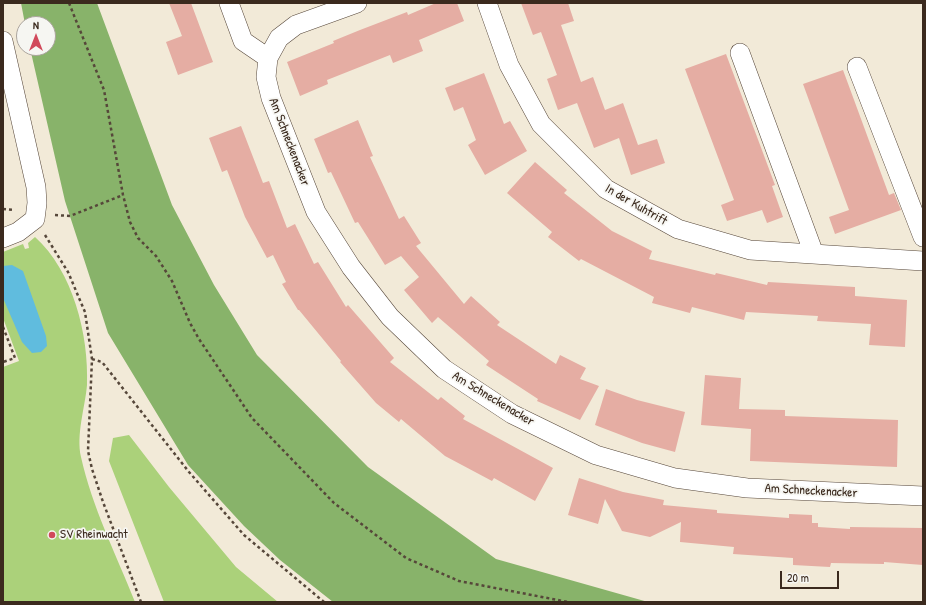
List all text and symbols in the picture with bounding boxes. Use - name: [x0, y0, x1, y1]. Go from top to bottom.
- north arrow: [16, 16, 56, 56]
- text: N: [33, 18, 39, 32]
- street label: Am Schneckenacker: [265, 96, 313, 188]
- street label: In der Kuhtrift: [602, 181, 670, 229]
- street label: Am Schneckenacker: [449, 368, 537, 430]
- street label: Am Schneckenacker: [764, 481, 858, 501]
- place label: SV Rheinwacht: [60, 527, 128, 543]
- marker: SV Rheinwacht: [47, 530, 57, 540]
- scale bar: [782, 563, 841, 589]
- text: 20 m: [787, 569, 809, 586]

